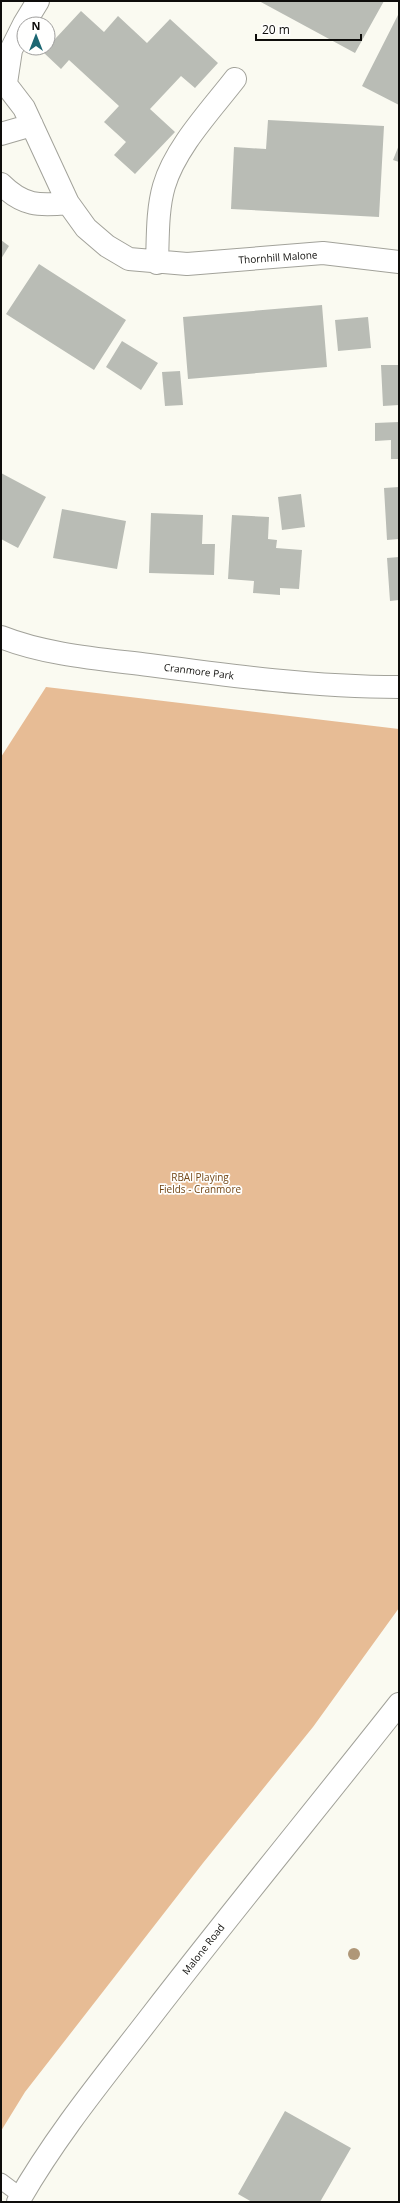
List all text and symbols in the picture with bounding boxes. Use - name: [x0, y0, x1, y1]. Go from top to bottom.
- north arrow: [16, 16, 56, 56]
- scale bar: [256, 16, 361, 42]
- text: N: [32, 18, 40, 33]
- text: 20 m: [262, 21, 290, 38]
- street label: Thornhill Malone: [238, 247, 318, 267]
- street label: Cranmore Park: [163, 660, 236, 682]
- park label: RBAI Playing Fields - Cranmore: [159, 1170, 241, 1196]
- street label: Malone Road: [179, 1921, 227, 1977]

